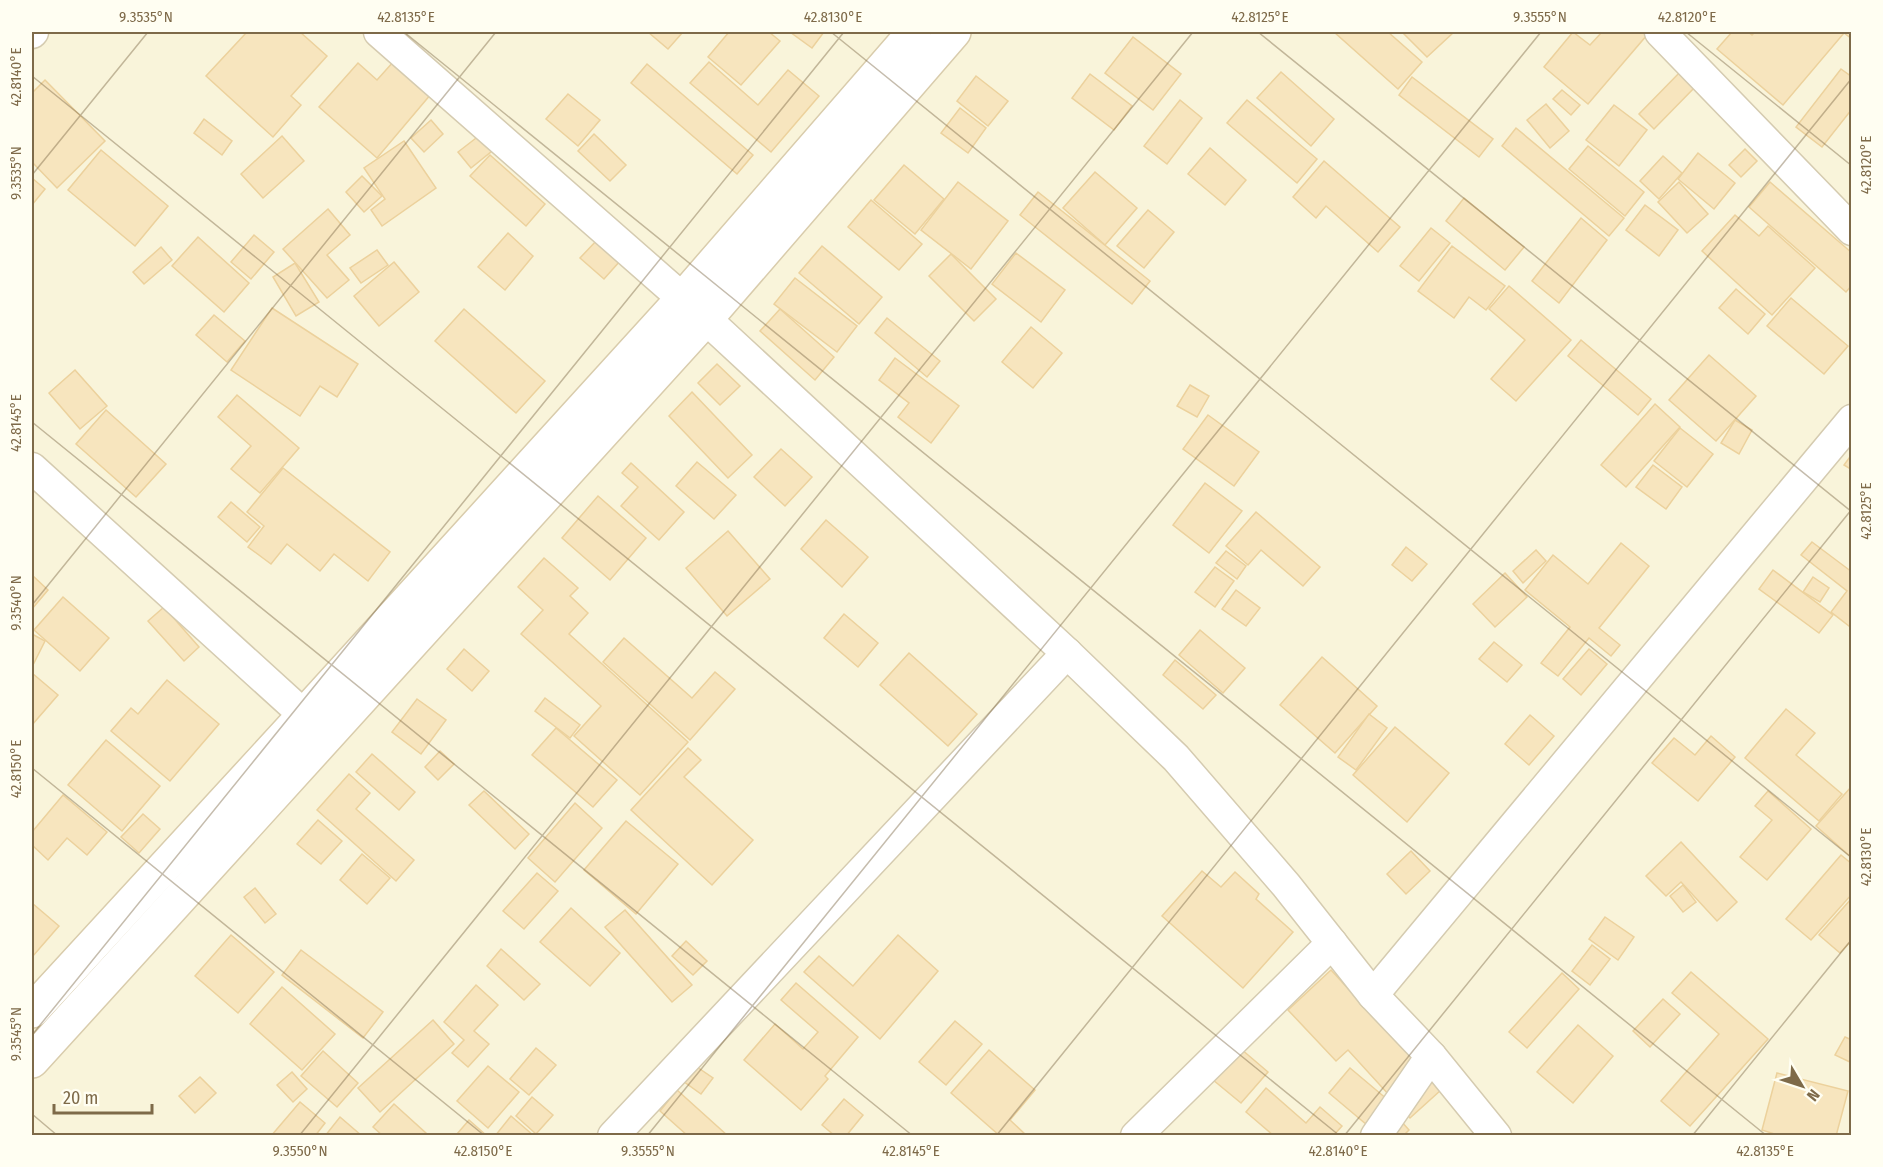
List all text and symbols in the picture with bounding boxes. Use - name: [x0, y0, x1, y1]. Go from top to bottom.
- text: 9.3535°N: [119, 8, 173, 26]
- text: 42.8135°E: [377, 8, 435, 26]
- text: 42.8130°E: [804, 8, 862, 26]
- text: 42.8125°E: [1231, 8, 1289, 26]
- text: 9.3555°N: [1513, 8, 1567, 26]
- text: 42.8120°E: [1658, 8, 1716, 26]
- text: 42.8140°E: [7, 48, 25, 106]
- text: 42.8120°E: [1857, 136, 1875, 194]
- text: 9.3535°N: [7, 146, 25, 200]
- text: 42.8145°E: [7, 394, 25, 452]
- text: 42.8125°E: [1857, 482, 1875, 540]
- text: 9.3540°N: [7, 575, 25, 631]
- text: 42.8150°E: [7, 740, 25, 798]
- text: 42.8130°E: [1857, 828, 1875, 886]
- text: 9.3545°N: [7, 1007, 25, 1061]
- north arrow: [1772, 1056, 1832, 1116]
- scale bar: [54, 1077, 152, 1115]
- text: N: [1803, 1085, 1824, 1105]
- text: 20 m: [63, 1087, 98, 1109]
- text: 9.3550°N: [272, 1142, 328, 1160]
- text: 42.8150°E: [454, 1142, 512, 1160]
- text: 9.3555°N: [621, 1142, 675, 1160]
- text: 42.8145°E: [882, 1142, 940, 1160]
- text: 42.8140°E: [1309, 1142, 1367, 1160]
- text: 42.8135°E: [1736, 1142, 1794, 1160]

